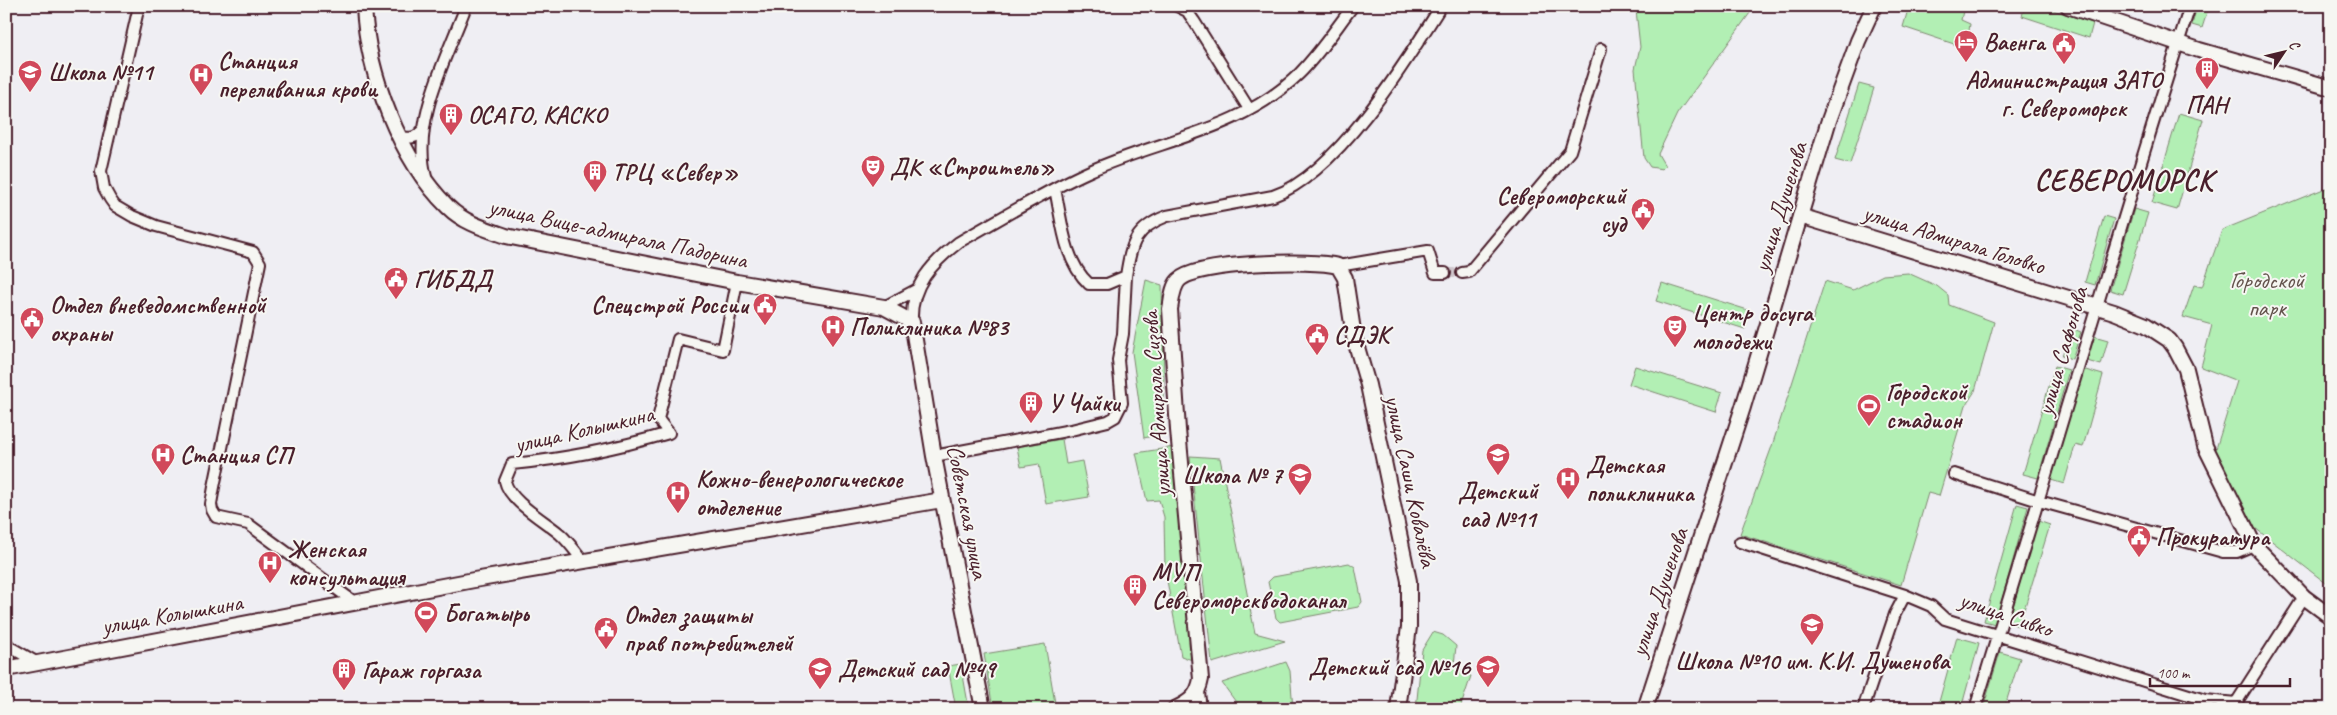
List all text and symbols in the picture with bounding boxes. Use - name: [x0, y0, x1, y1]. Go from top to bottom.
- place label: Ваенга: [1984, 27, 2047, 57]
- north arrow: [2260, 28, 2310, 78]
- hotel icon: Ваенга: [1953, 29, 1979, 63]
- public building icon: Администрация ЗАТО г. Североморск: [2051, 31, 2077, 65]
- text: С: [2285, 37, 2304, 54]
- place label: Станция переливания крови: [218, 46, 379, 104]
- building icon: ПАН: [2194, 56, 2220, 90]
- place label: Школа №11: [48, 57, 156, 87]
- school or university icon: Школа №11: [17, 59, 43, 93]
- hospital icon: Станция переливания крови: [188, 62, 214, 96]
- place label: Администрация ЗАТО г. Североморск: [1965, 65, 2165, 123]
- place label: ПАН: [2186, 90, 2232, 120]
- place label: ОСАГО, КАСКО: [468, 100, 609, 130]
- building icon: ОСАГО, КАСКО: [438, 102, 464, 136]
- street label: улица Душенова: [1745, 137, 1814, 277]
- place label: ДК «Строитель»: [890, 152, 1055, 182]
- theatre icon: ДК «Строитель»: [860, 154, 886, 188]
- place label: ТРЦ «Север»: [612, 157, 738, 187]
- building icon: ТРЦ «Север»: [582, 159, 608, 193]
- district label: СЕВЕРОМОРСК: [2035, 162, 2219, 199]
- place label: Североморский суд: [1497, 181, 1628, 239]
- street label: улица Вице-адмирала Падорина: [484, 191, 751, 275]
- public building icon: Североморский суд: [1630, 197, 1656, 231]
- street label: улица Адмирала Головко: [1858, 197, 2050, 281]
- place label: ГИБДД: [414, 264, 494, 294]
- park label: Городской парк: [2230, 265, 2306, 323]
- public building icon: ГИБДД: [383, 266, 409, 300]
- street label: улица Сафонова: [2029, 282, 2095, 421]
- place label: Отдел вневедомственной охраны: [50, 290, 268, 348]
- place label: Спецстрой России: [591, 290, 751, 320]
- public building icon: Спецстрой России: [752, 292, 778, 326]
- place label: Центр досуга молодежи: [1692, 298, 1815, 356]
- public building icon: Отдел вневедомственной охраны: [19, 306, 45, 340]
- street label: улица Адмирала Сизова: [1134, 308, 1179, 500]
- place label: Поликлиника №83: [850, 312, 1010, 342]
- hospital icon: Поликлиника №83: [820, 314, 846, 348]
- theatre icon: Центр досуга молодежи: [1662, 314, 1688, 348]
- place label: СДЭК: [1334, 320, 1394, 350]
- public building icon: СДЭК: [1304, 322, 1330, 356]
- place label: Городской стадион: [1886, 377, 1969, 435]
- place label: У Чайки: [1048, 388, 1122, 418]
- building icon: У Чайки: [1018, 390, 1044, 424]
- street label: улица Саши Ковалёва: [1378, 390, 1444, 571]
- sports icon: Городской стадион: [1856, 393, 1882, 427]
- street label: улица Колышкина: [509, 398, 658, 460]
- place label: Станция СП: [180, 440, 296, 470]
- hospital icon: Станция СП: [150, 442, 176, 476]
- school or university icon: Детский сад №11: [1485, 442, 1511, 476]
- street label: Советская улица: [940, 443, 996, 583]
- place label: Детская поликлиника: [1586, 450, 1695, 508]
- place label: Школа № 7: [1183, 460, 1284, 490]
- school or university icon: Школа № 7: [1287, 462, 1313, 496]
- place label: Кожно-венерологическое отделение: [696, 464, 904, 522]
- hospital icon: Детская поликлиника: [1555, 466, 1581, 500]
- place label: Детский сад №11: [1458, 476, 1540, 534]
- hospital icon: Кожно-венерологическое отделение: [665, 480, 691, 514]
- street label: улица Душенова: [1622, 522, 1695, 662]
- place label: Прокуратура: [2156, 522, 2271, 552]
- public building icon: Прокуратура: [2126, 524, 2152, 558]
- place label: Женская консультация: [288, 534, 406, 592]
- hospital icon: Женская консультация: [257, 550, 283, 584]
- place label: МУП Североморскводоканал: [1152, 557, 1348, 615]
- building icon: МУП Североморскводоканал: [1122, 573, 1148, 607]
- street label: улица Сивко: [1954, 583, 2059, 645]
- street label: улица Колышкина: [97, 587, 246, 641]
- place label: Богатырь: [444, 598, 530, 628]
- sports icon: Богатырь: [413, 600, 439, 634]
- place label: Отдел защиты прав потребителей: [624, 600, 795, 658]
- school or university icon: Школа №10 им. К.И. Душенова: [1799, 612, 1825, 646]
- public building icon: Отдел защиты прав потребителей: [593, 616, 619, 650]
- place label: Школа №10 им. К.И. Душенова: [1675, 646, 1951, 676]
- place label: Детский сад №16: [1308, 652, 1472, 682]
- place label: Детcкий сад №49: [838, 654, 997, 684]
- school or university icon: Детский сад №16: [1475, 654, 1501, 688]
- place label: Гараж горгаза: [362, 655, 482, 685]
- scale bar: [2150, 655, 2290, 687]
- school or university icon: Детcкий сад №49: [807, 656, 833, 690]
- building icon: Гараж горгаза: [331, 657, 357, 691]
- text: 100 m: [2157, 664, 2191, 683]

